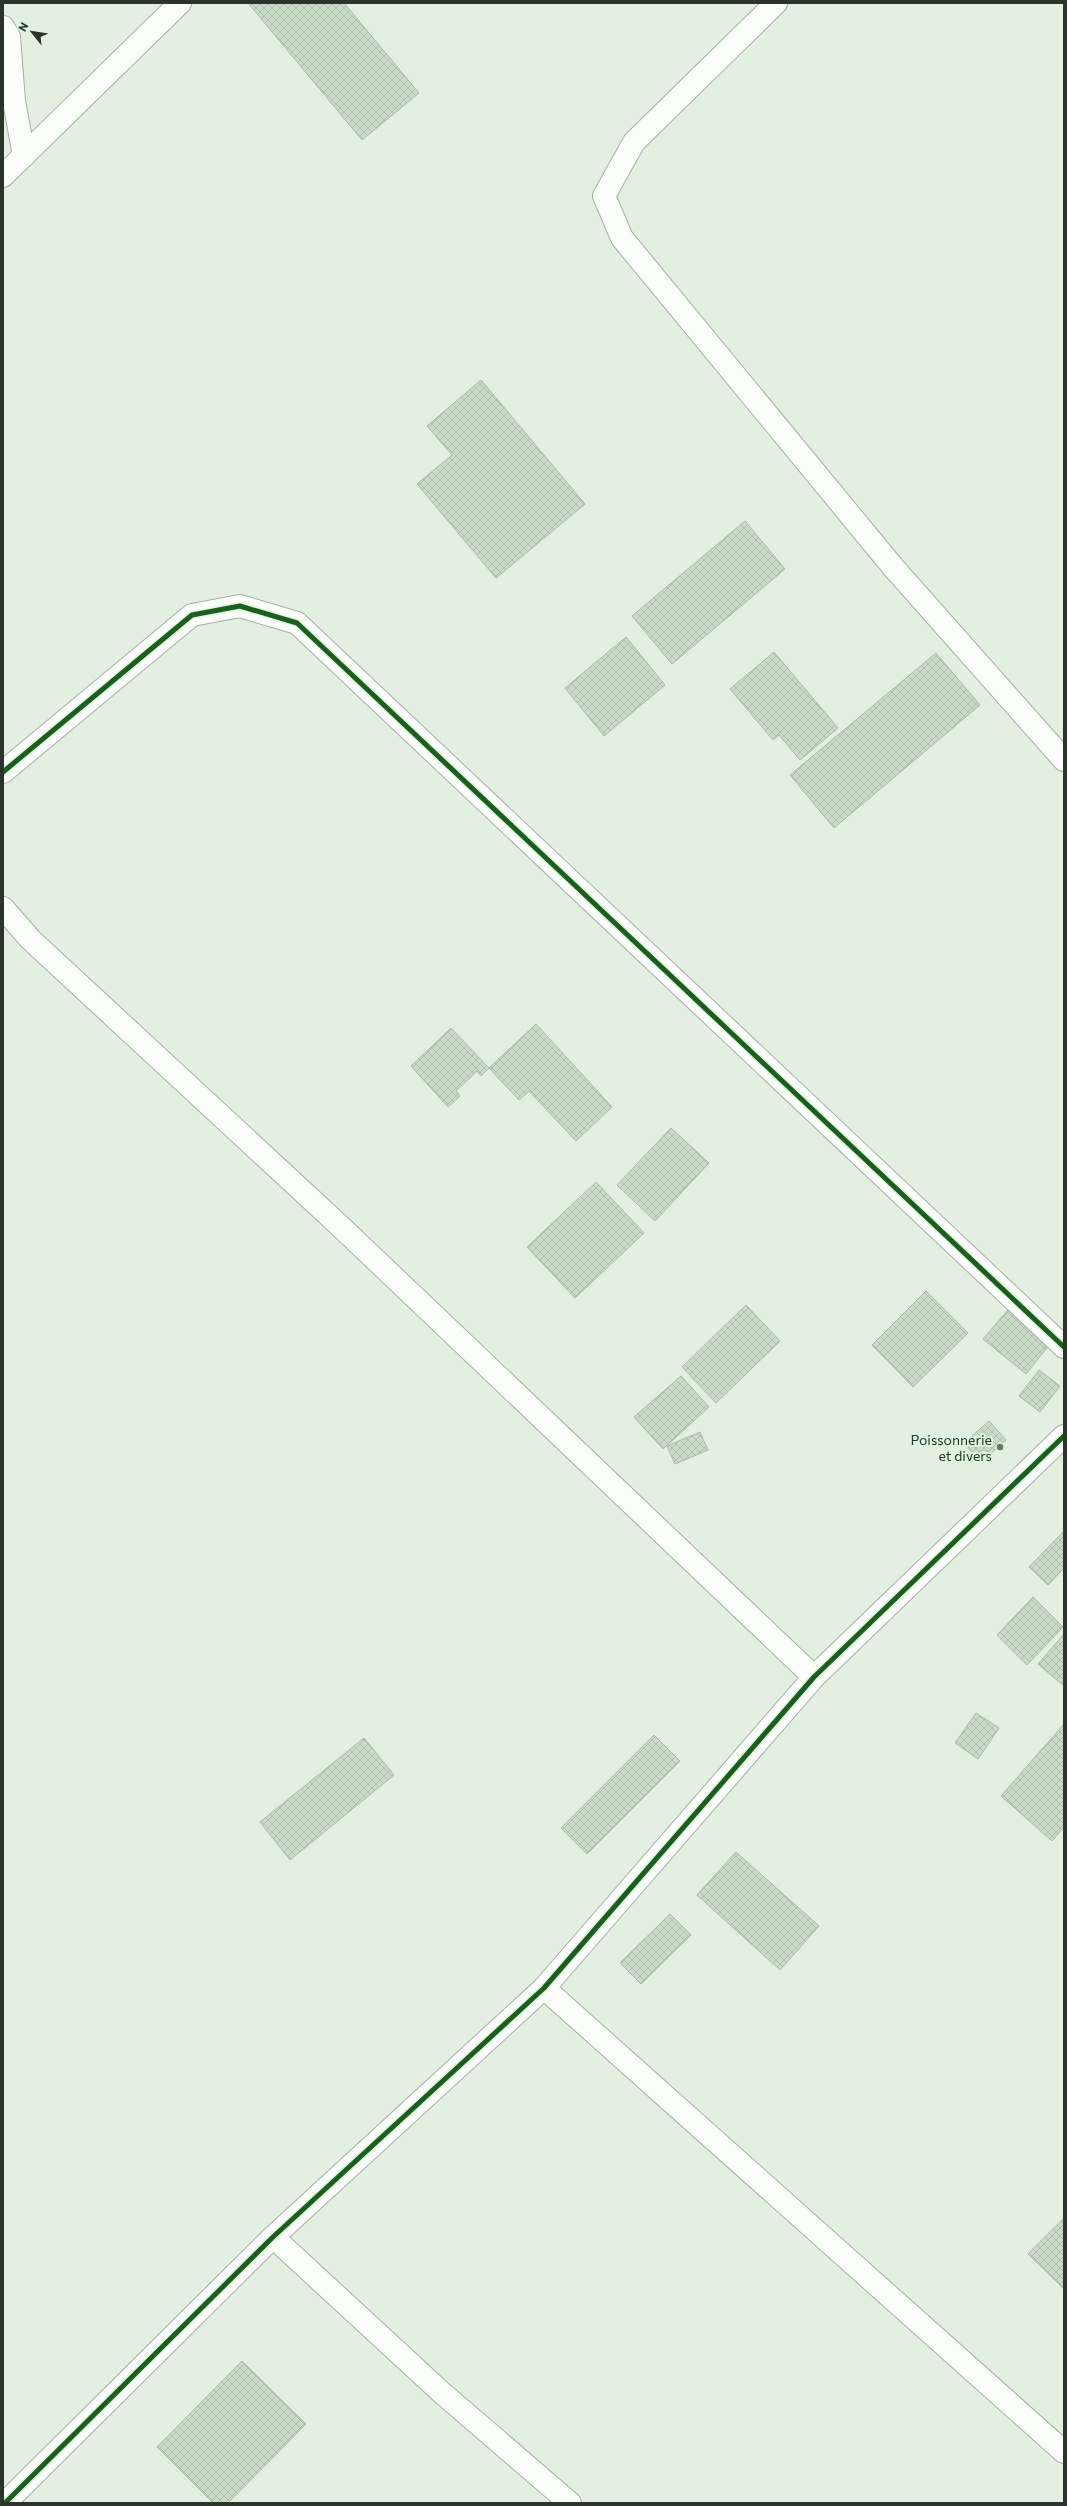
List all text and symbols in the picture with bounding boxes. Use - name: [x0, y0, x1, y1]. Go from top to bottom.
- north arrow: [12, 12, 52, 52]
- text: N: [15, 20, 31, 34]
- place label: Poissonnerie et divers: [910, 1431, 992, 1464]
- marker: Poissonnerie et divers: [995, 1442, 1005, 1452]

